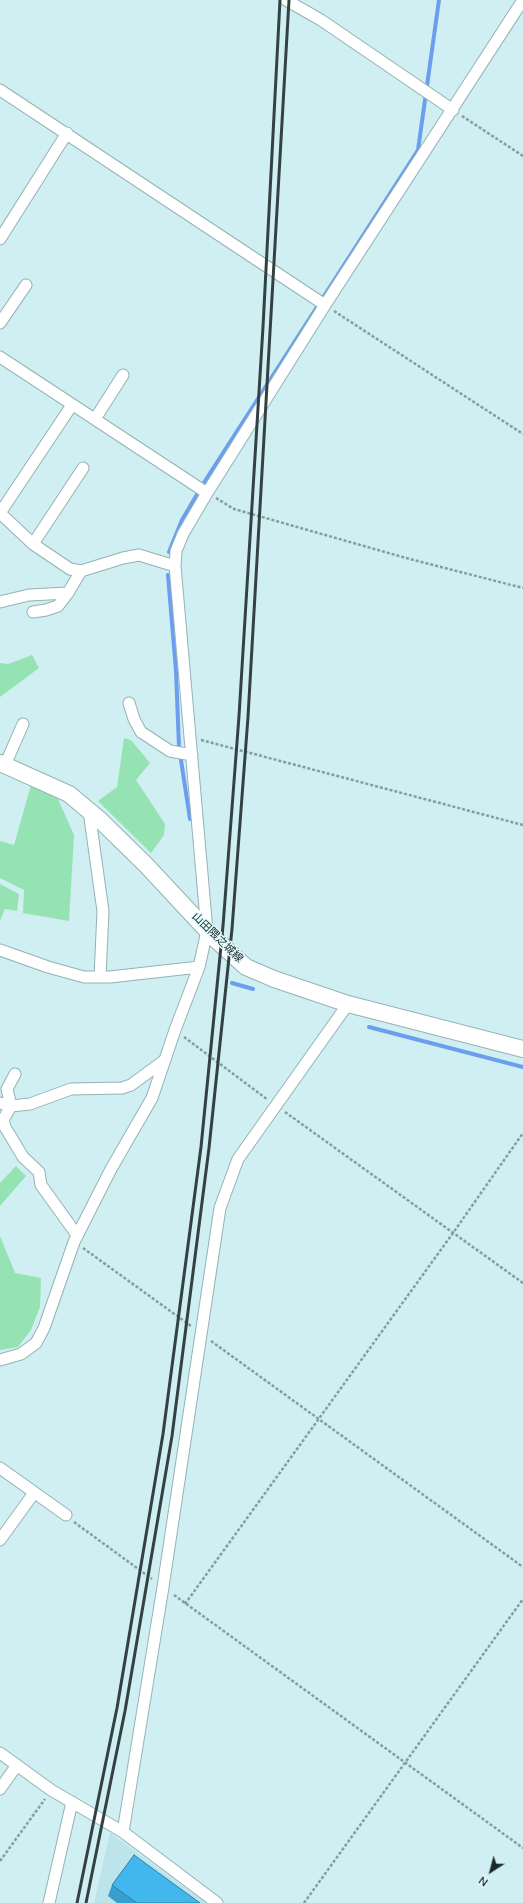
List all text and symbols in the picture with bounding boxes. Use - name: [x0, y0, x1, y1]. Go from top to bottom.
- street label: 山田隈之城線: [189, 910, 245, 966]
- north arrow: [471, 1851, 511, 1891]
- text: N: [476, 1873, 491, 1890]

